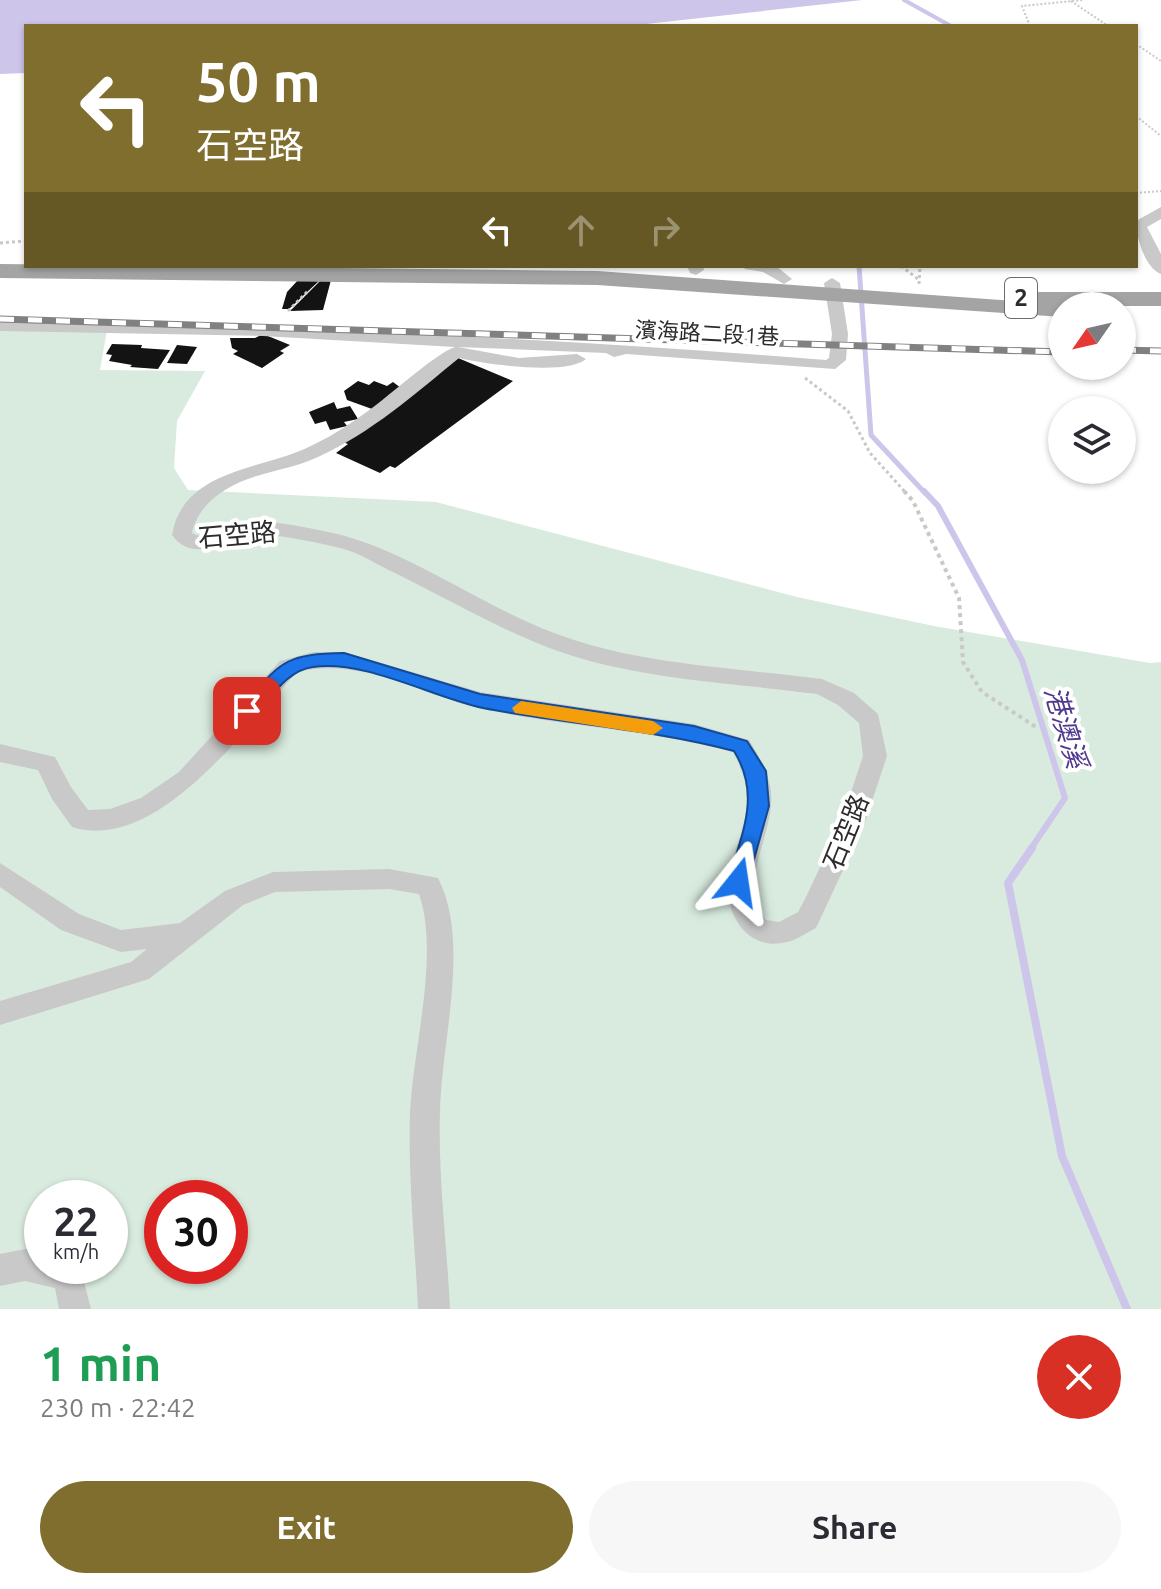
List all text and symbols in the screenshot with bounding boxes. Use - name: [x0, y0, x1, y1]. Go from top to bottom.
- text: 50 m: [196, 50, 321, 113]
- icon: left: [64, 56, 168, 160]
- text: 石空路: [196, 124, 304, 165]
- icon: left: [475, 208, 519, 252]
- icon: ahead: [559, 208, 603, 252]
- icon: right: [643, 208, 687, 252]
- road number: 2: [1005, 278, 1037, 318]
- north arrow: [1048, 292, 1136, 380]
- map controls: [1048, 292, 1136, 484]
- street label: 濱海路二段1巷: [634, 316, 780, 349]
- button: layers: [1048, 396, 1136, 484]
- street label: 石空路: [197, 517, 277, 552]
- pin: [213, 677, 281, 745]
- water label: 港澳溪: [1039, 682, 1095, 775]
- icon: arrive: [225, 689, 269, 733]
- street label: 石空路: [817, 790, 874, 873]
- position arrow: [696, 840, 780, 924]
- speed limit sign: 30: [144, 1180, 248, 1284]
- text: 22: [53, 1199, 99, 1244]
- text: km/h: [53, 1240, 99, 1263]
- button: close: [1037, 1335, 1121, 1419]
- text: 1 min: [40, 1336, 161, 1390]
- text: 230 m · 22:42: [40, 1393, 196, 1422]
- button: Exit: [40, 1481, 573, 1573]
- button: Share: [589, 1481, 1121, 1573]

